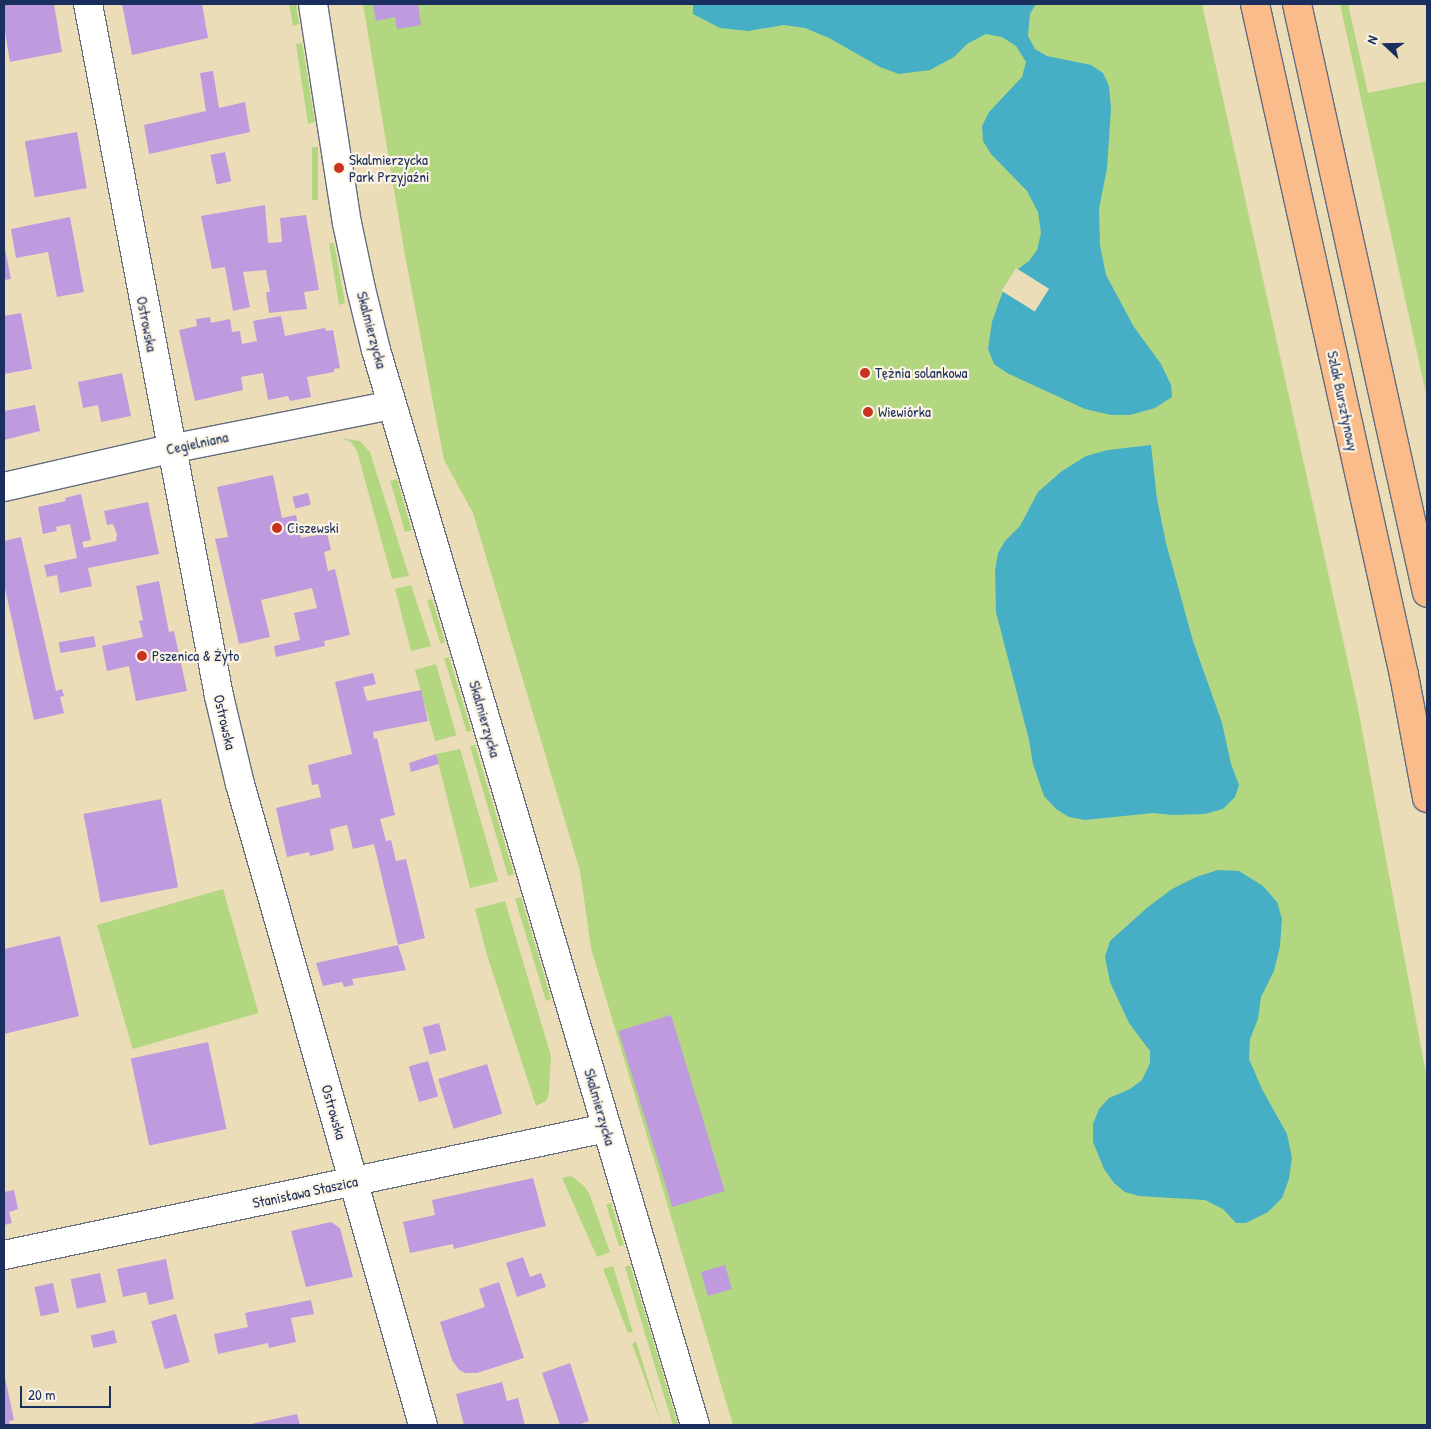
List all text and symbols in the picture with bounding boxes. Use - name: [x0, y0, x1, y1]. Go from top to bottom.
- north arrow: [1361, 20, 1411, 70]
- text: N: [1361, 33, 1382, 46]
- place label: Skalmierzycka Park Przyjaźni: [349, 150, 429, 185]
- marker: Skalmierzycka Park Przyjaźni: [333, 162, 345, 174]
- street label: Skalmierzycka: [353, 290, 391, 370]
- street label: Ostrowska: [133, 295, 161, 353]
- street label: Szlak Bursztynowy: [1324, 349, 1362, 453]
- place label: Tężnia solankowa: [875, 364, 967, 382]
- marker: Tężnia solankowa: [859, 367, 871, 379]
- place label: Wiewiórka: [878, 403, 931, 421]
- marker: Wiewiórka: [862, 406, 874, 418]
- street label: Cegielniana: [164, 428, 230, 458]
- place label: Ciszewski: [287, 519, 339, 537]
- marker: Ciszewski: [271, 522, 283, 534]
- place label: Pszenica & Żyto: [152, 647, 239, 665]
- marker: Pszenica & Żyto: [136, 650, 148, 662]
- street label: Skalmierzycka: [465, 679, 505, 759]
- street label: Ostrowska: [210, 693, 240, 751]
- street label: Skalmierzycka: [580, 1067, 620, 1147]
- street label: Ostrowska: [318, 1083, 350, 1141]
- street label: Stanisława Staszica: [251, 1172, 359, 1212]
- scale bar: [22, 1376, 114, 1408]
- text: 20 m: [28, 1384, 55, 1405]

